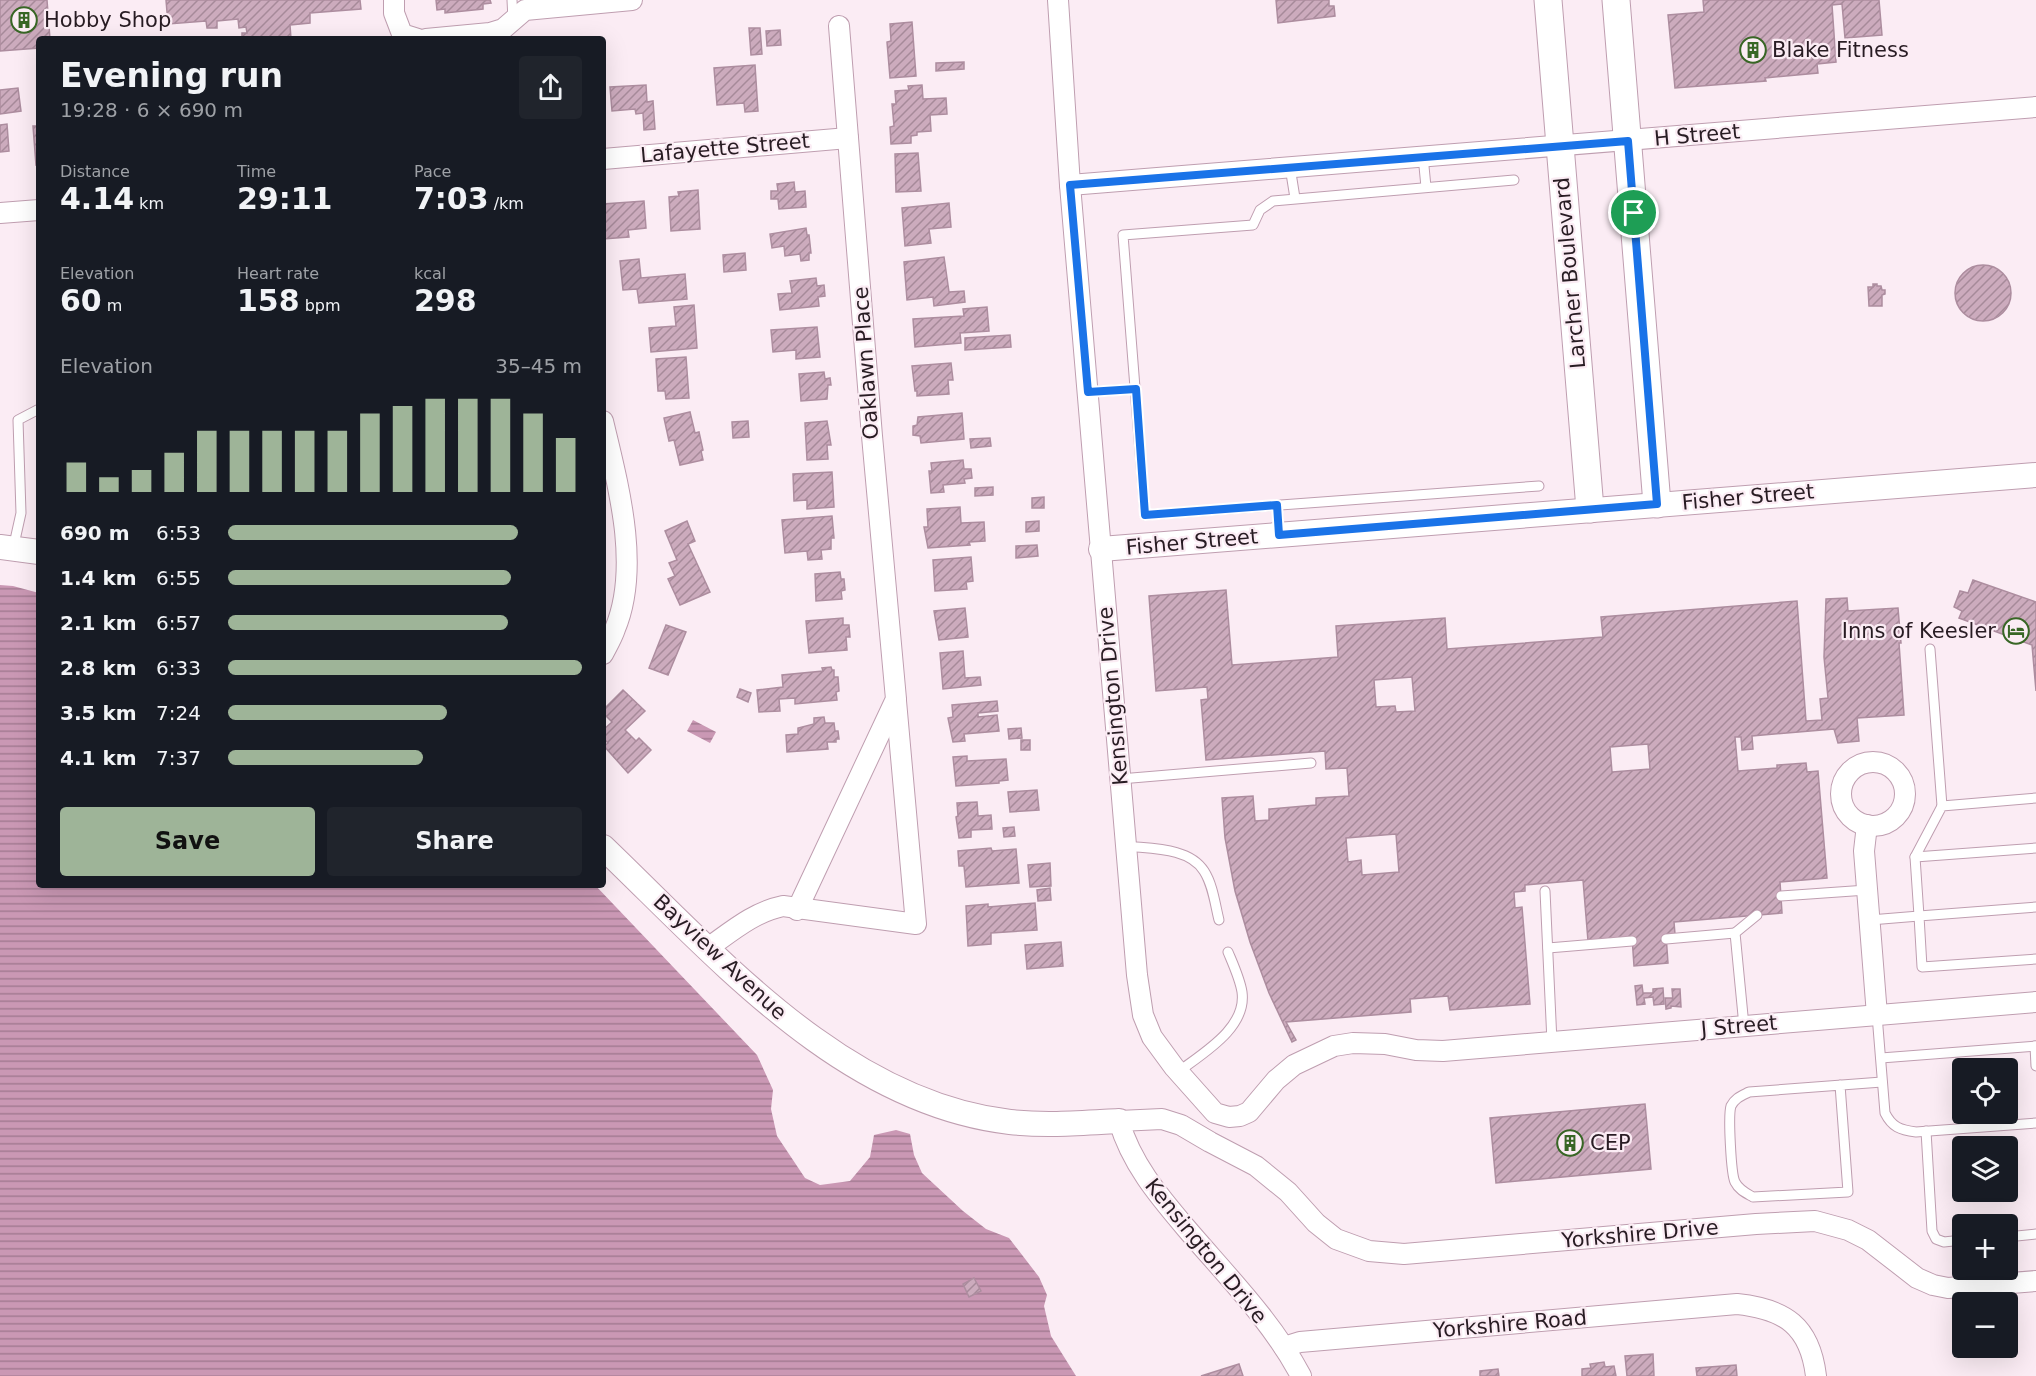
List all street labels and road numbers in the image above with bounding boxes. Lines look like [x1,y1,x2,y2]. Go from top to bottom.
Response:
street label: H Street [1653,119,1741,151]
street label: Lafayette Street [639,129,811,167]
street label: Larcher Boulevard [1550,176,1590,370]
street label: Oaklawn Place [849,286,883,440]
street label: Fisher Street [1681,479,1815,515]
street label: Fisher Street [1125,524,1259,560]
street label: Kensington Drive [1093,606,1133,786]
street label: Bayview Avenue [649,889,791,1025]
street label: J Street [1698,1011,1778,1041]
street label: Kensington Drive [1140,1174,1272,1328]
street label: Yorkshire Drive [1559,1215,1720,1253]
street label: Yorkshire Road [1431,1305,1588,1343]

